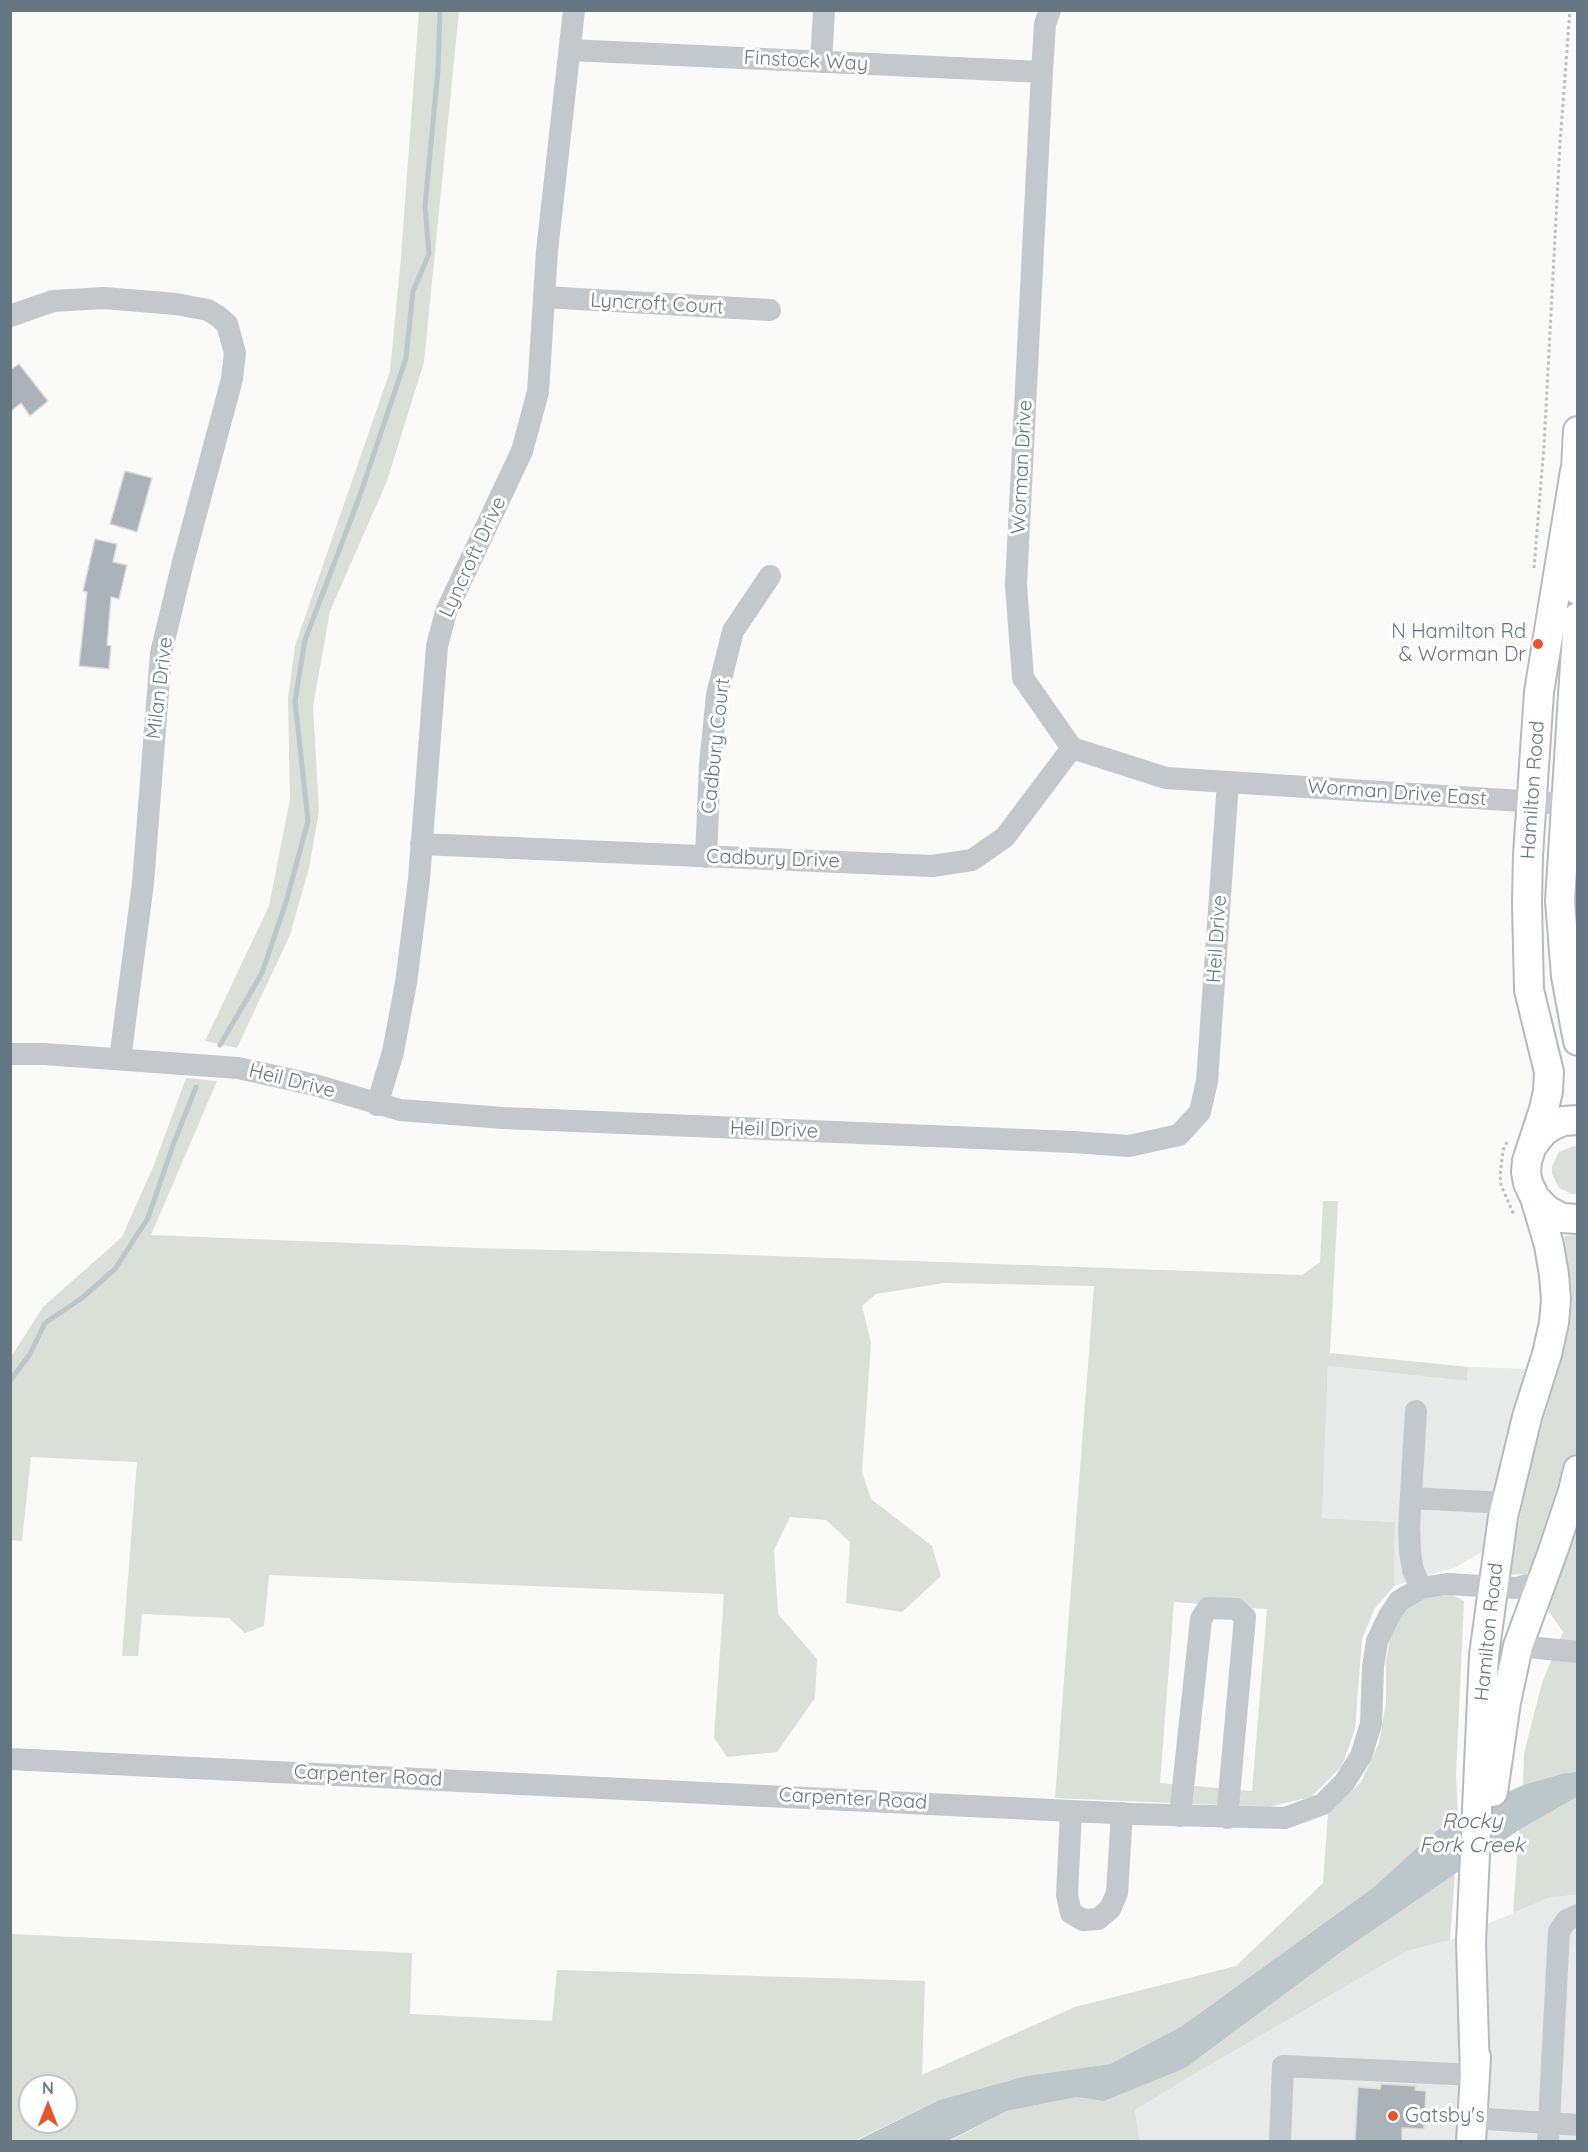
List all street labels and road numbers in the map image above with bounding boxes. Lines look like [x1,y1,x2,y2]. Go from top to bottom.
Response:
street label: Finstock Way [743,46,869,76]
street label: Lyncroft Court [590,289,724,319]
street label: Worman Drive [1007,399,1037,535]
street label: Lyncroft Drive [435,493,511,621]
street label: Milan Drive [142,636,178,740]
street label: Cadbury Court [697,677,735,815]
street label: Hamilton Road [1516,720,1550,860]
street label: Worman Drive East [1307,775,1487,811]
street label: Cadbury Drive [706,845,840,873]
street label: Heil Drive [1202,894,1232,984]
street label: Heil Drive [246,1059,338,1103]
street label: Heil Drive [730,1116,818,1144]
street label: Hamilton Road [1470,1562,1508,1702]
street label: Carpenter Road [293,1760,443,1792]
street label: Carpenter Road [778,1783,928,1815]

